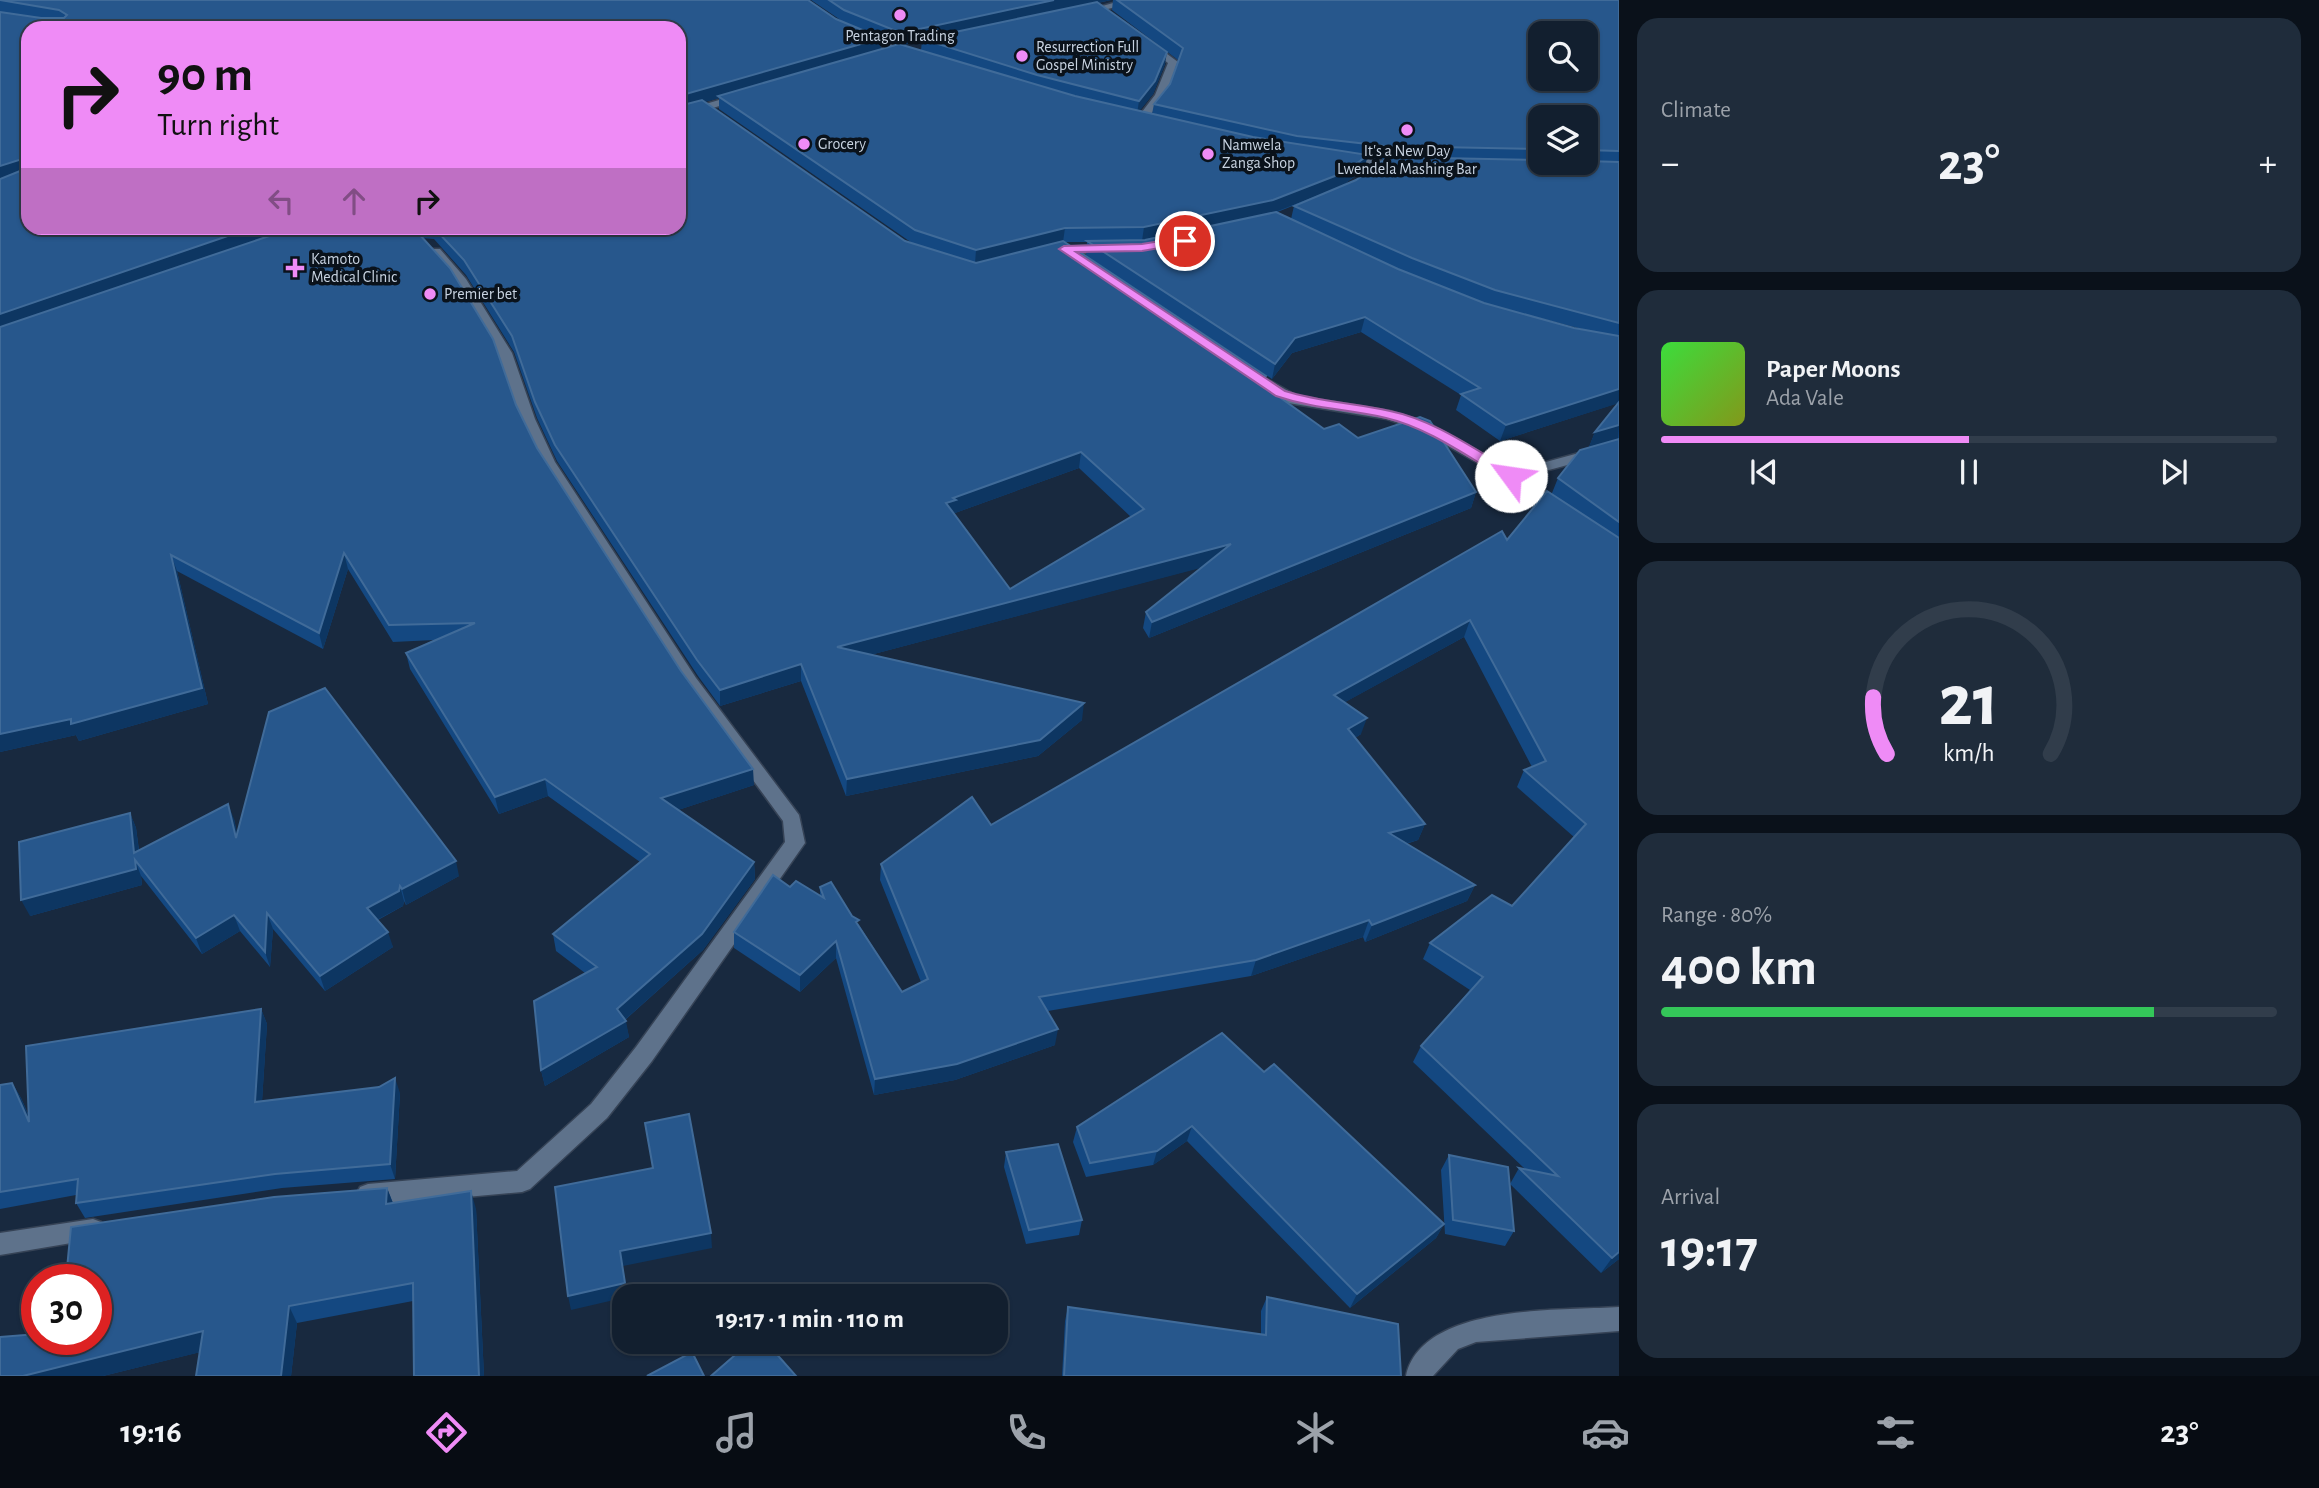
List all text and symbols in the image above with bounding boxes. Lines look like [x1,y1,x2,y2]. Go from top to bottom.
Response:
marker: Pentagon Trading [892,7,908,23]
map controls [1528,21,1598,175]
button: search [1528,21,1598,91]
place label: Pentagon Trading [845,28,955,44]
place label: Resurrection Full Gospel Ministry [1036,39,1139,74]
marker: Resurrection Full Gospel Ministry [1014,48,1030,64]
icon: right [42,49,133,140]
text: 90 m [157,51,253,100]
text: Climate [1661,99,1731,122]
button: layers [1528,105,1598,175]
text: Turn right [157,109,279,141]
marker: It's a New Day Lwendela Mashing Bar [1399,122,1415,138]
marker: Grocery [796,136,812,152]
place label: Grocery [818,136,866,153]
place label: Namwela Zanga Shop [1222,137,1295,171]
text: 23° [1938,137,2000,189]
place label: It's a New Day Lwendela Mashing Bar [1337,143,1478,177]
text: − [1661,145,1679,183]
text: + [2259,145,2277,183]
marker: Namwela Zanga Shop [1200,146,1216,162]
icon: left [262,182,300,220]
icon: ahead [335,182,373,220]
icon: right [408,182,446,220]
pin [1155,211,1215,271]
icon: arrive [1166,222,1204,260]
place label: Kamoto Medical Clinic [311,251,397,285]
marker: Kamoto Medical Clinic [285,258,305,278]
marker: Premier bet [422,286,438,302]
place label: Premier bet [444,286,517,302]
text: Paper Moons [1766,356,1901,382]
text: Ada Vale [1766,387,1844,410]
position arrow [1474,439,1548,513]
icon: previous [1745,453,1783,491]
icon: pause [1950,453,1988,491]
icon: next [2155,453,2193,491]
text: 21 [1939,666,1999,739]
text: km/h [1943,741,1995,766]
text: Range · 80% [1661,904,1772,927]
text: 400 km [1661,942,1817,994]
text: Arrival [1661,1186,1720,1209]
text: 19:17 [1661,1224,1758,1276]
speed limit sign: 30 [21,1264,112,1355]
text: 19:17 · 1 min · 110 m [716,1306,904,1332]
icon: directions [422,1408,471,1457]
icon: music [712,1408,761,1457]
icon: phone [1002,1408,1051,1457]
icon: climate [1291,1408,1340,1457]
icon: car [1581,1408,1630,1457]
icon: filters [1871,1408,1920,1457]
text: 19:16 [120,1416,182,1448]
text: 23° [2160,1416,2199,1448]

